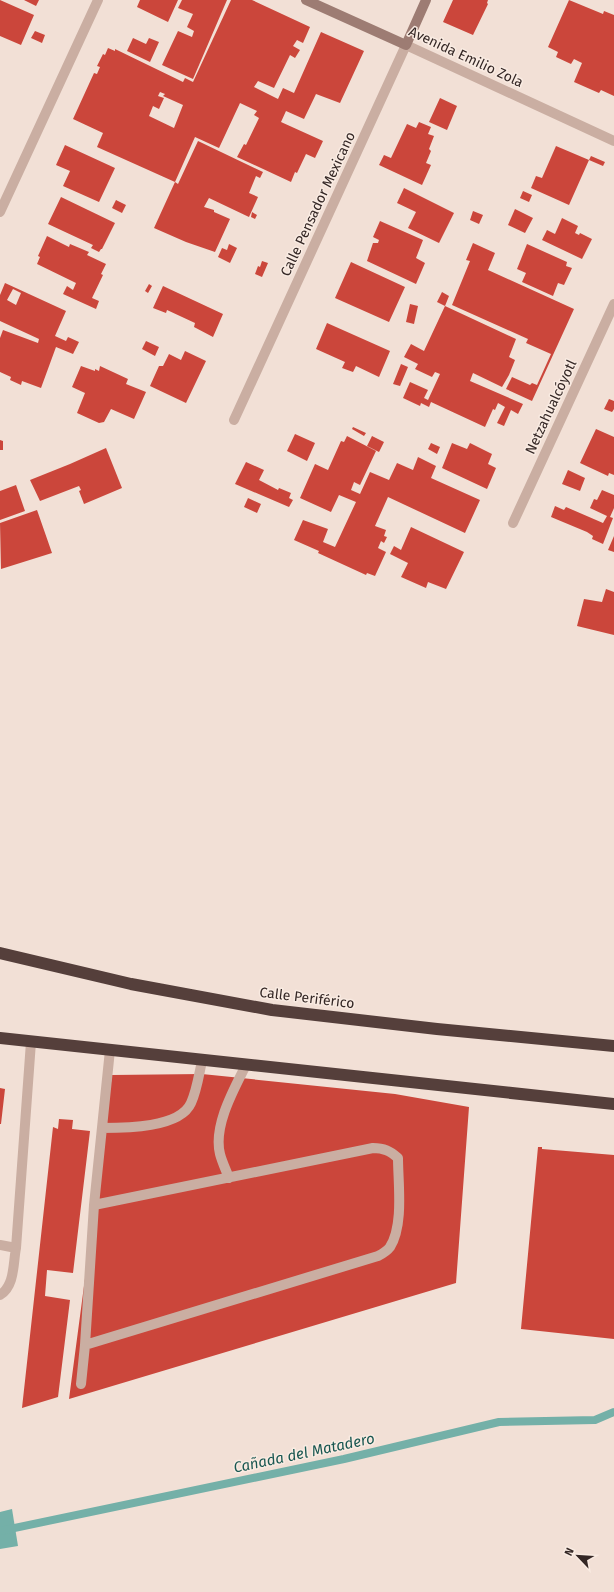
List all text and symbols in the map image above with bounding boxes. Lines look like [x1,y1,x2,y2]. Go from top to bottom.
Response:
street label: Avenida Emilio Zola [406,23,526,91]
street label: Calle Pensador Mexicano [277,129,359,279]
street label: Netzahualcóyotl [522,357,580,457]
street label: Calle Periférico [259,984,355,1012]
water label: Cañada del Matadero [232,1429,376,1477]
north arrow [558,1536,598,1576]
text: N [562,1546,577,1558]

